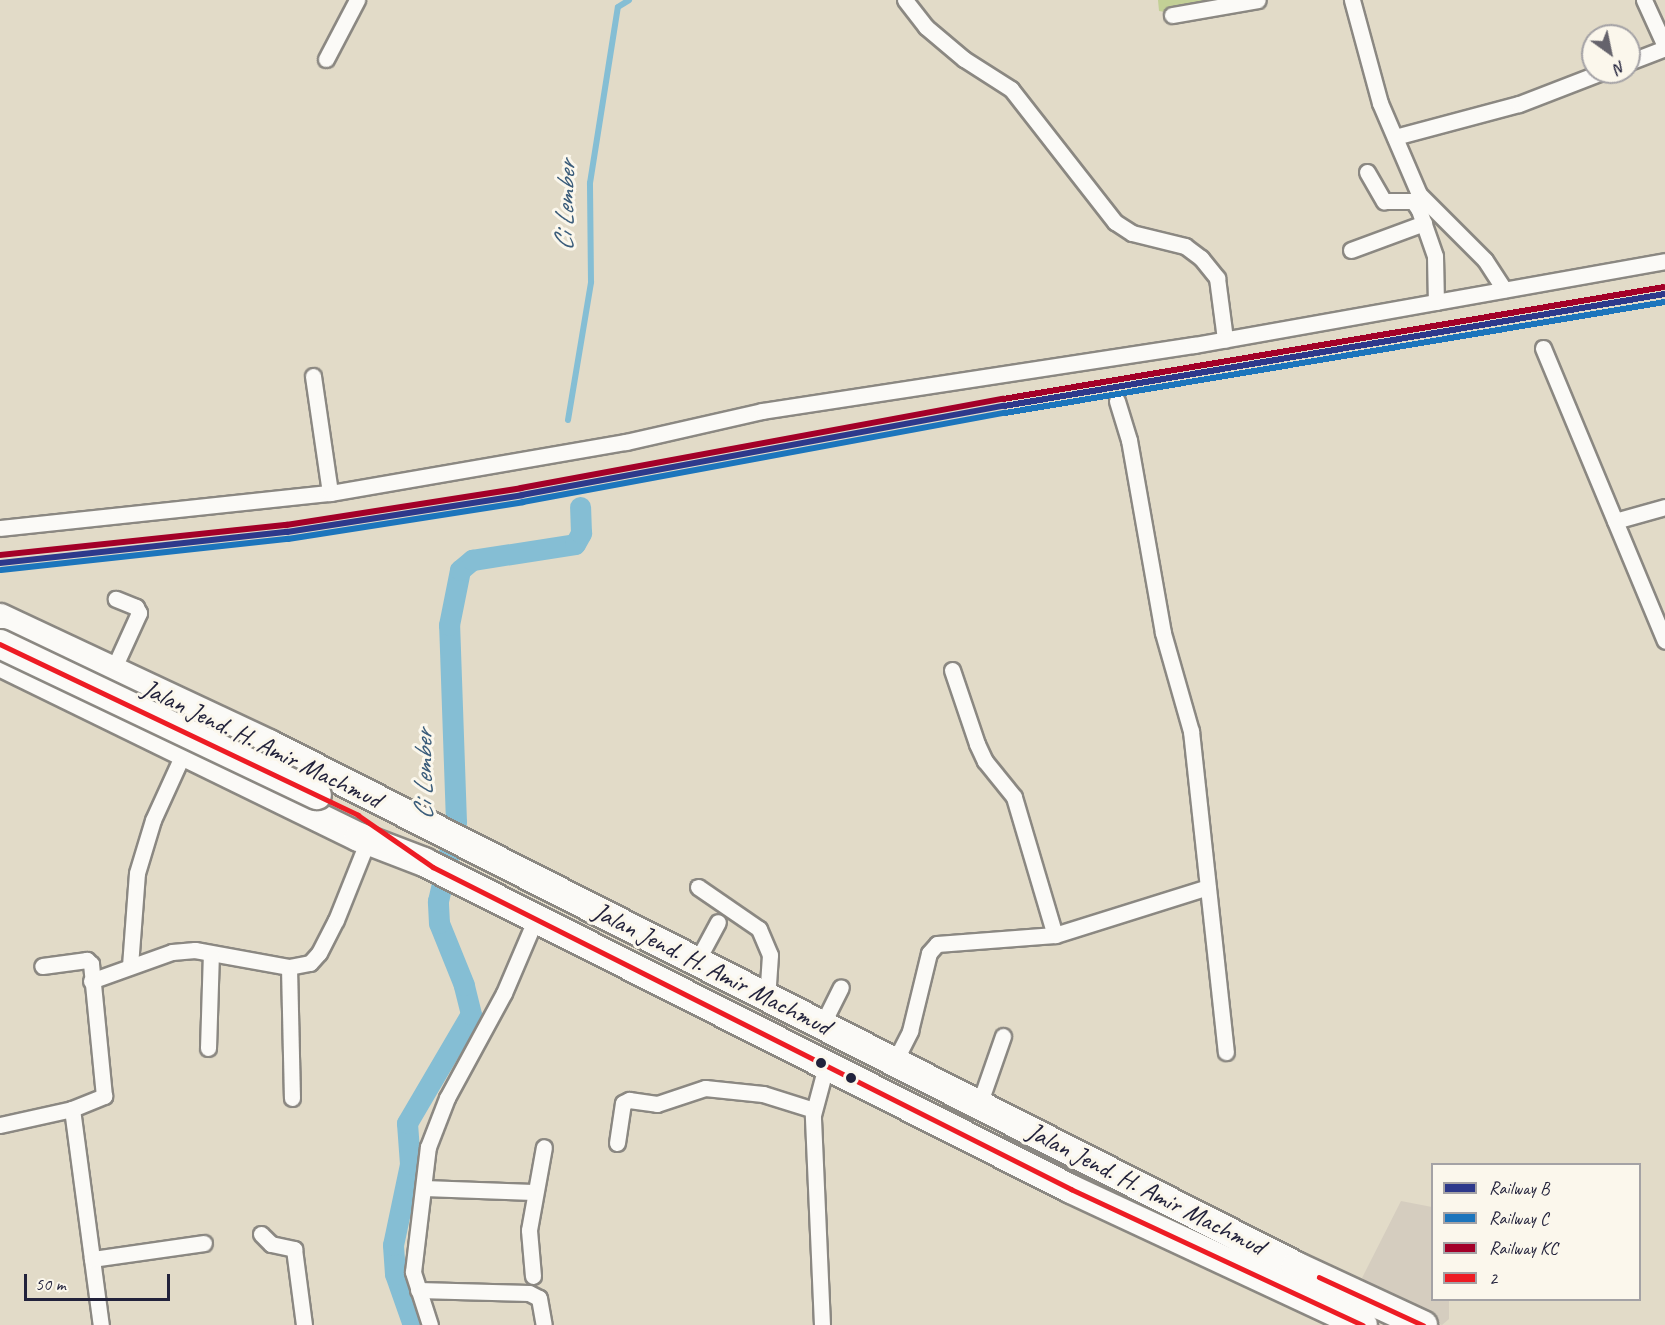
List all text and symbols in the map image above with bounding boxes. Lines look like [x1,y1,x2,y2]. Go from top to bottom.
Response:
north arrow [1581,24,1641,84]
text: N [1610,56,1629,79]
water label: Ci Lember [547,160,583,252]
street label: Jalan Jend. H. Amir Machmud [138,673,386,815]
water label: Ci Lember [408,730,440,820]
street label: Jalan Jend. H. Amir Machmud [589,896,835,1042]
unlabelled marker [815,1057,827,1069]
unlabelled marker [845,1072,857,1084]
street label: Jalan Jend. H. Amir Machmud [1023,1116,1269,1262]
legend [1431,1163,1641,1301]
text: Railway B [1489,1177,1549,1199]
text: Railway C [1489,1207,1548,1229]
text: Railway KC [1489,1237,1558,1259]
scale bar [27,1262,172,1300]
text: 2 [1489,1267,1497,1289]
text: 50 m [35,1273,66,1295]

